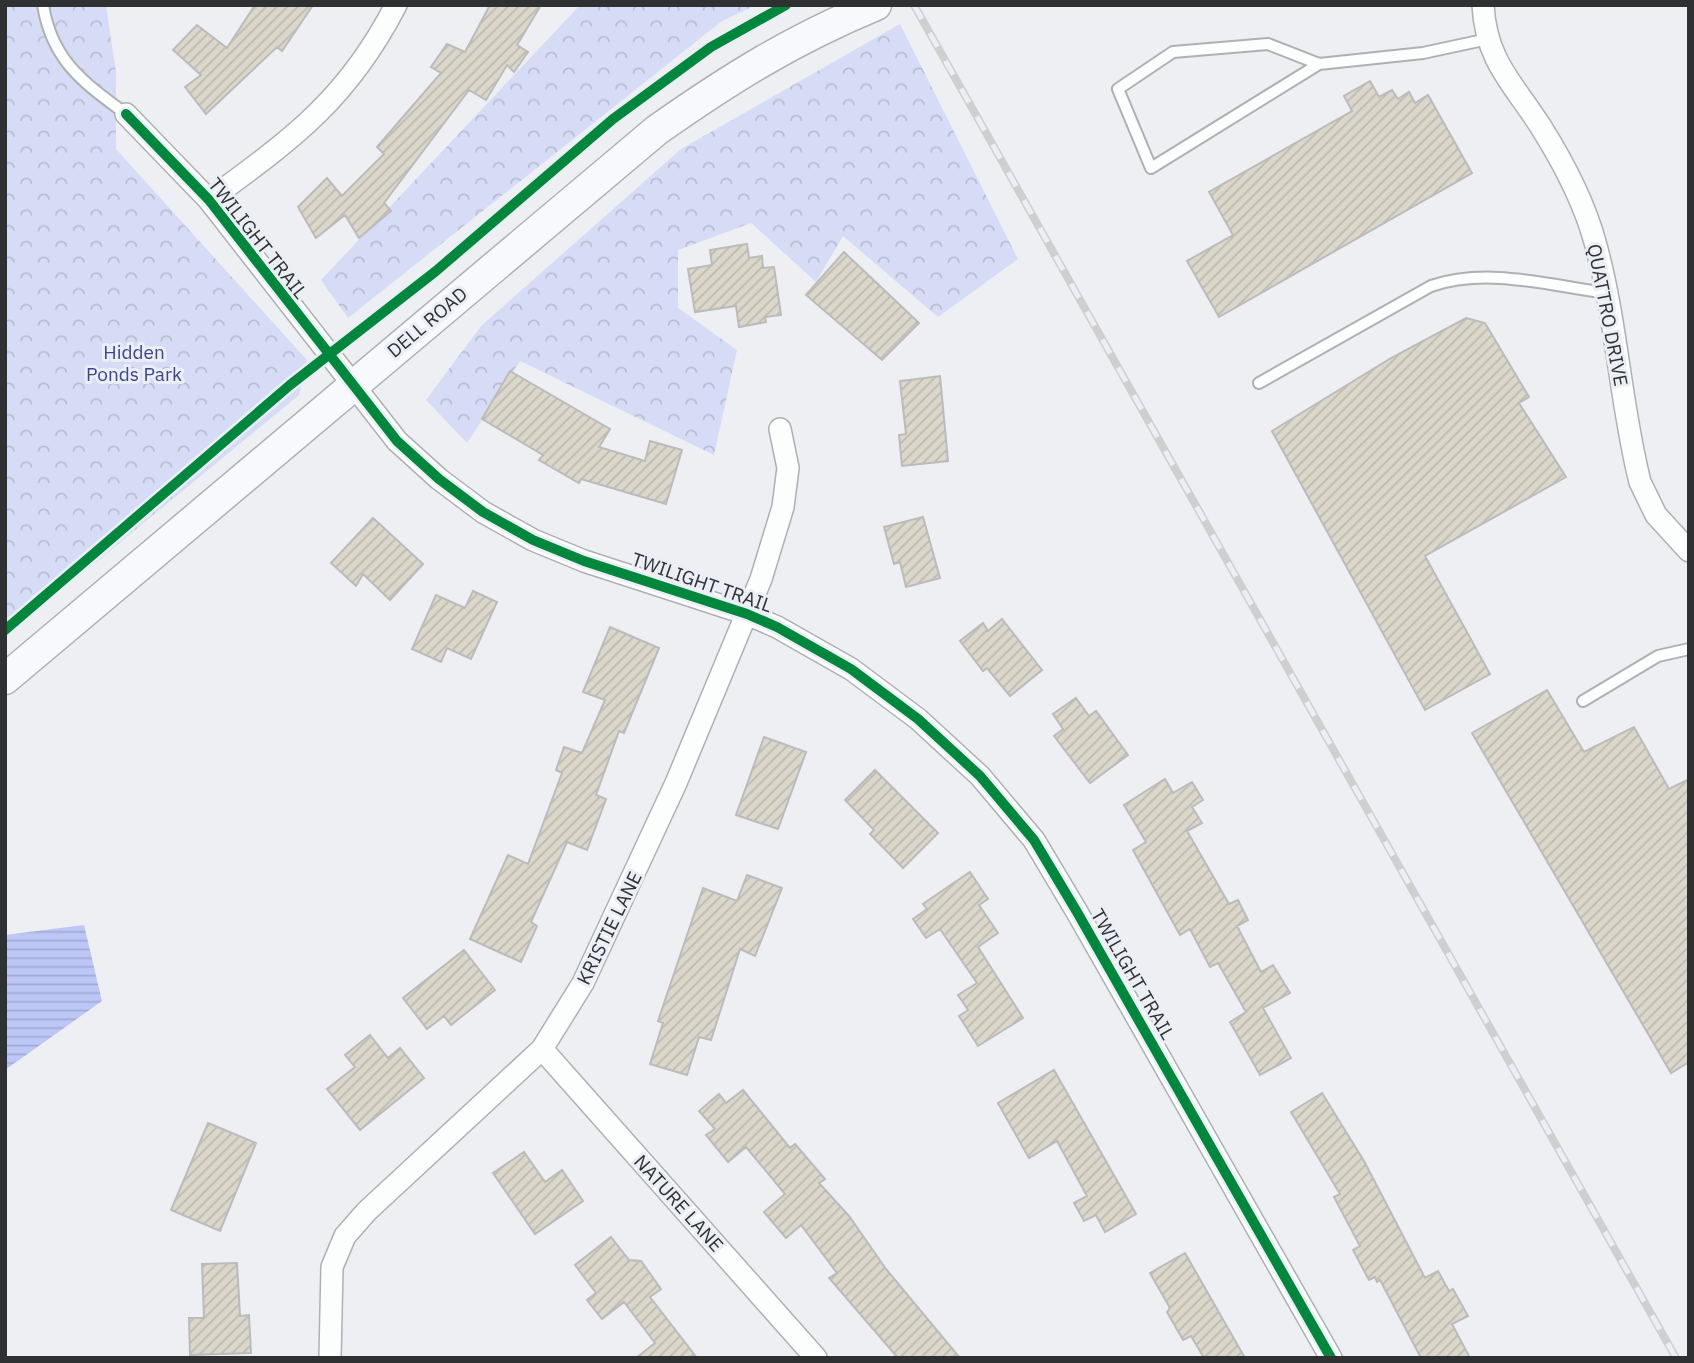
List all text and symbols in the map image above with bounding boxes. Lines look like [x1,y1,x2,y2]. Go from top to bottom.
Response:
street label: TWILIGHT TRAIL [203,173,313,303]
street label: QUATTRO DRIVE [1582,242,1634,388]
street label: DELL ROAD [382,281,472,363]
park label: Hidden Ponds Park [86,340,182,386]
street label: TWILIGHT TRAIL [629,547,775,617]
street label: KRISTIE LANE [571,867,647,989]
street label: TWILIGHT TRAIL [1086,904,1180,1044]
street label: NATURE LANE [629,1149,729,1257]

